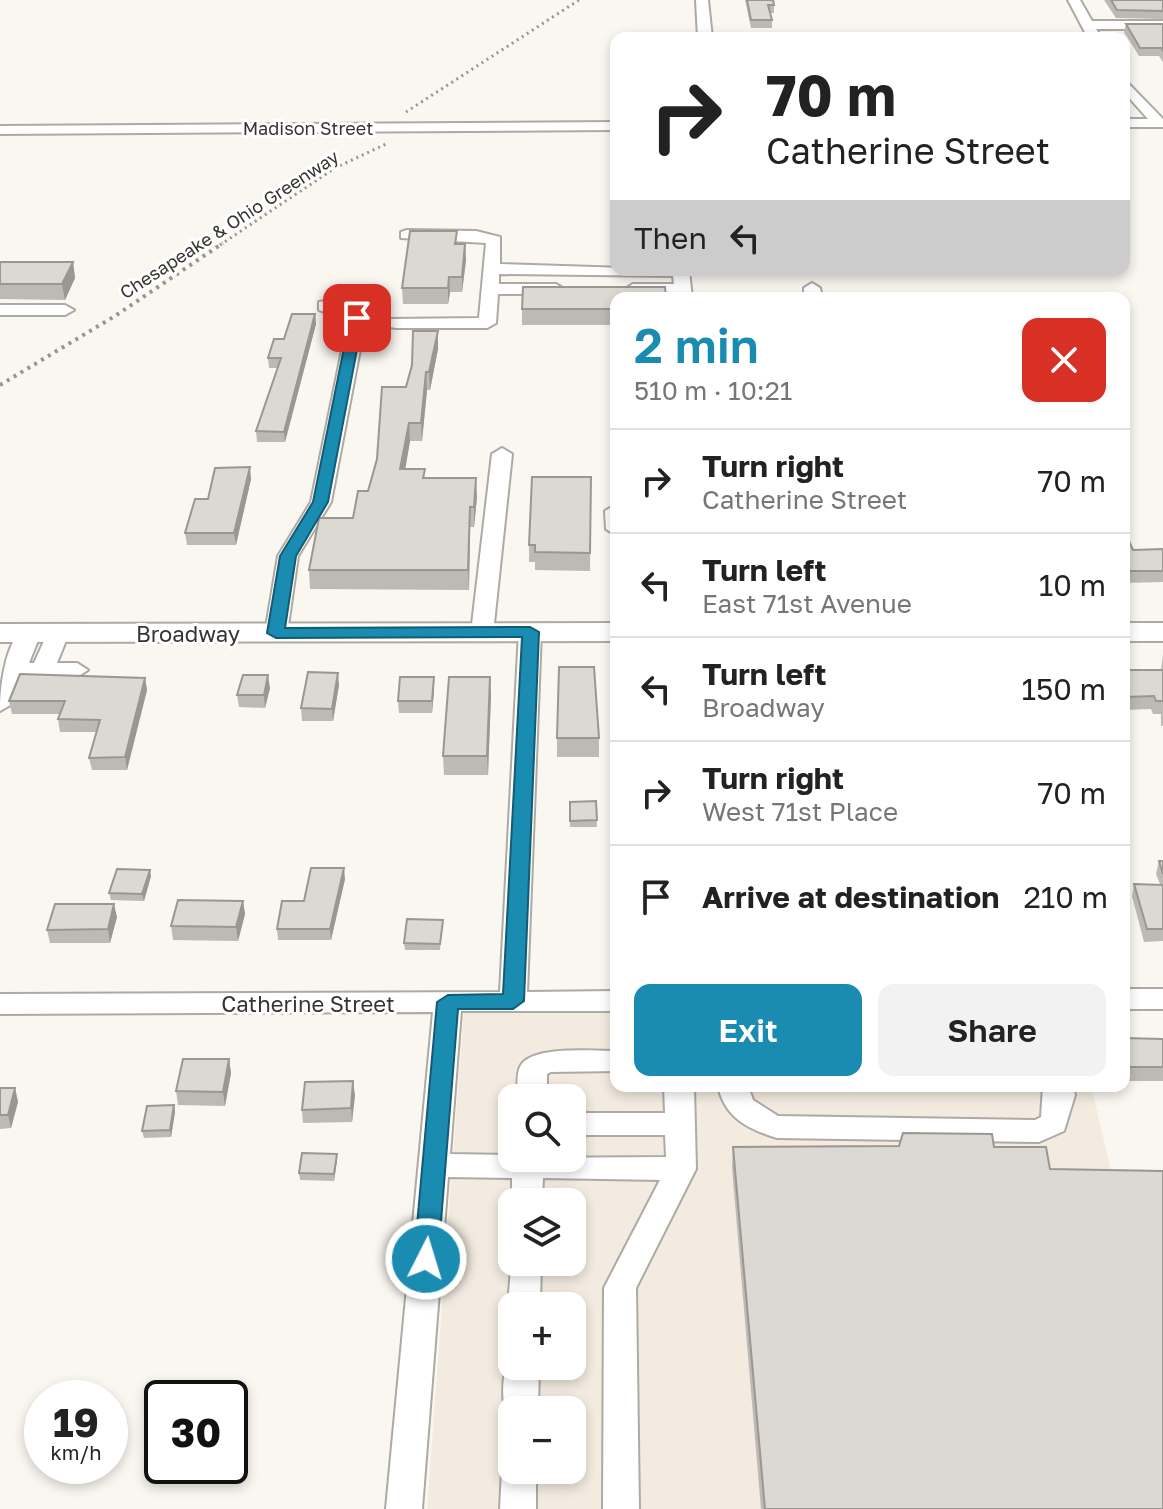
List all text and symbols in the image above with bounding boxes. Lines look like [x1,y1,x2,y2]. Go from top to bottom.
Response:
text: 70 m [766,61,896,128]
icon: right [634,64,738,168]
street label: Madison Street [243,117,373,139]
text: Catherine Street [766,129,1050,172]
street label: Chesapeake & Ohio Greenway [116,145,342,303]
icon: left [723,216,767,260]
text: Then [634,220,707,256]
pin [323,284,391,352]
icon: arrive [335,296,379,340]
text: 2 min [634,316,759,374]
button: close [1022,318,1106,402]
text: 510 m · 10:21 [634,375,792,406]
text: Turn right [702,448,844,484]
icon: right [634,459,678,503]
text: 70 m [1037,463,1106,499]
text: Catherine Street [702,484,907,515]
text: Turn left [702,552,827,588]
icon: left [634,563,678,607]
text: 10 m [1039,567,1106,603]
text: East 71st Avenue [702,588,912,619]
street label: Broadway [136,620,240,647]
text: Turn left [702,656,827,692]
icon: left [634,667,678,711]
text: 150 m [1021,671,1106,707]
text: Broadway [702,692,825,723]
text: Turn right [702,760,844,796]
icon: right [634,771,678,815]
text: 70 m [1037,775,1106,811]
text: West 71st Place [702,796,898,827]
icon: arrive [634,875,678,919]
text: Arrive at destination [702,879,999,915]
text: 210 m [1023,879,1108,915]
button: Exit [634,984,862,1076]
button: Share [878,984,1106,1076]
street label: Catherine Street [221,990,395,1017]
map controls [498,1084,586,1484]
button: search [498,1084,586,1172]
button: layers [498,1188,586,1276]
position arrow [384,1217,468,1301]
button: + [498,1292,586,1380]
speed limit sign: 30 [144,1380,248,1484]
button: − [498,1396,586,1484]
text: 19 [53,1398,99,1446]
text: km/h [51,1440,101,1464]

